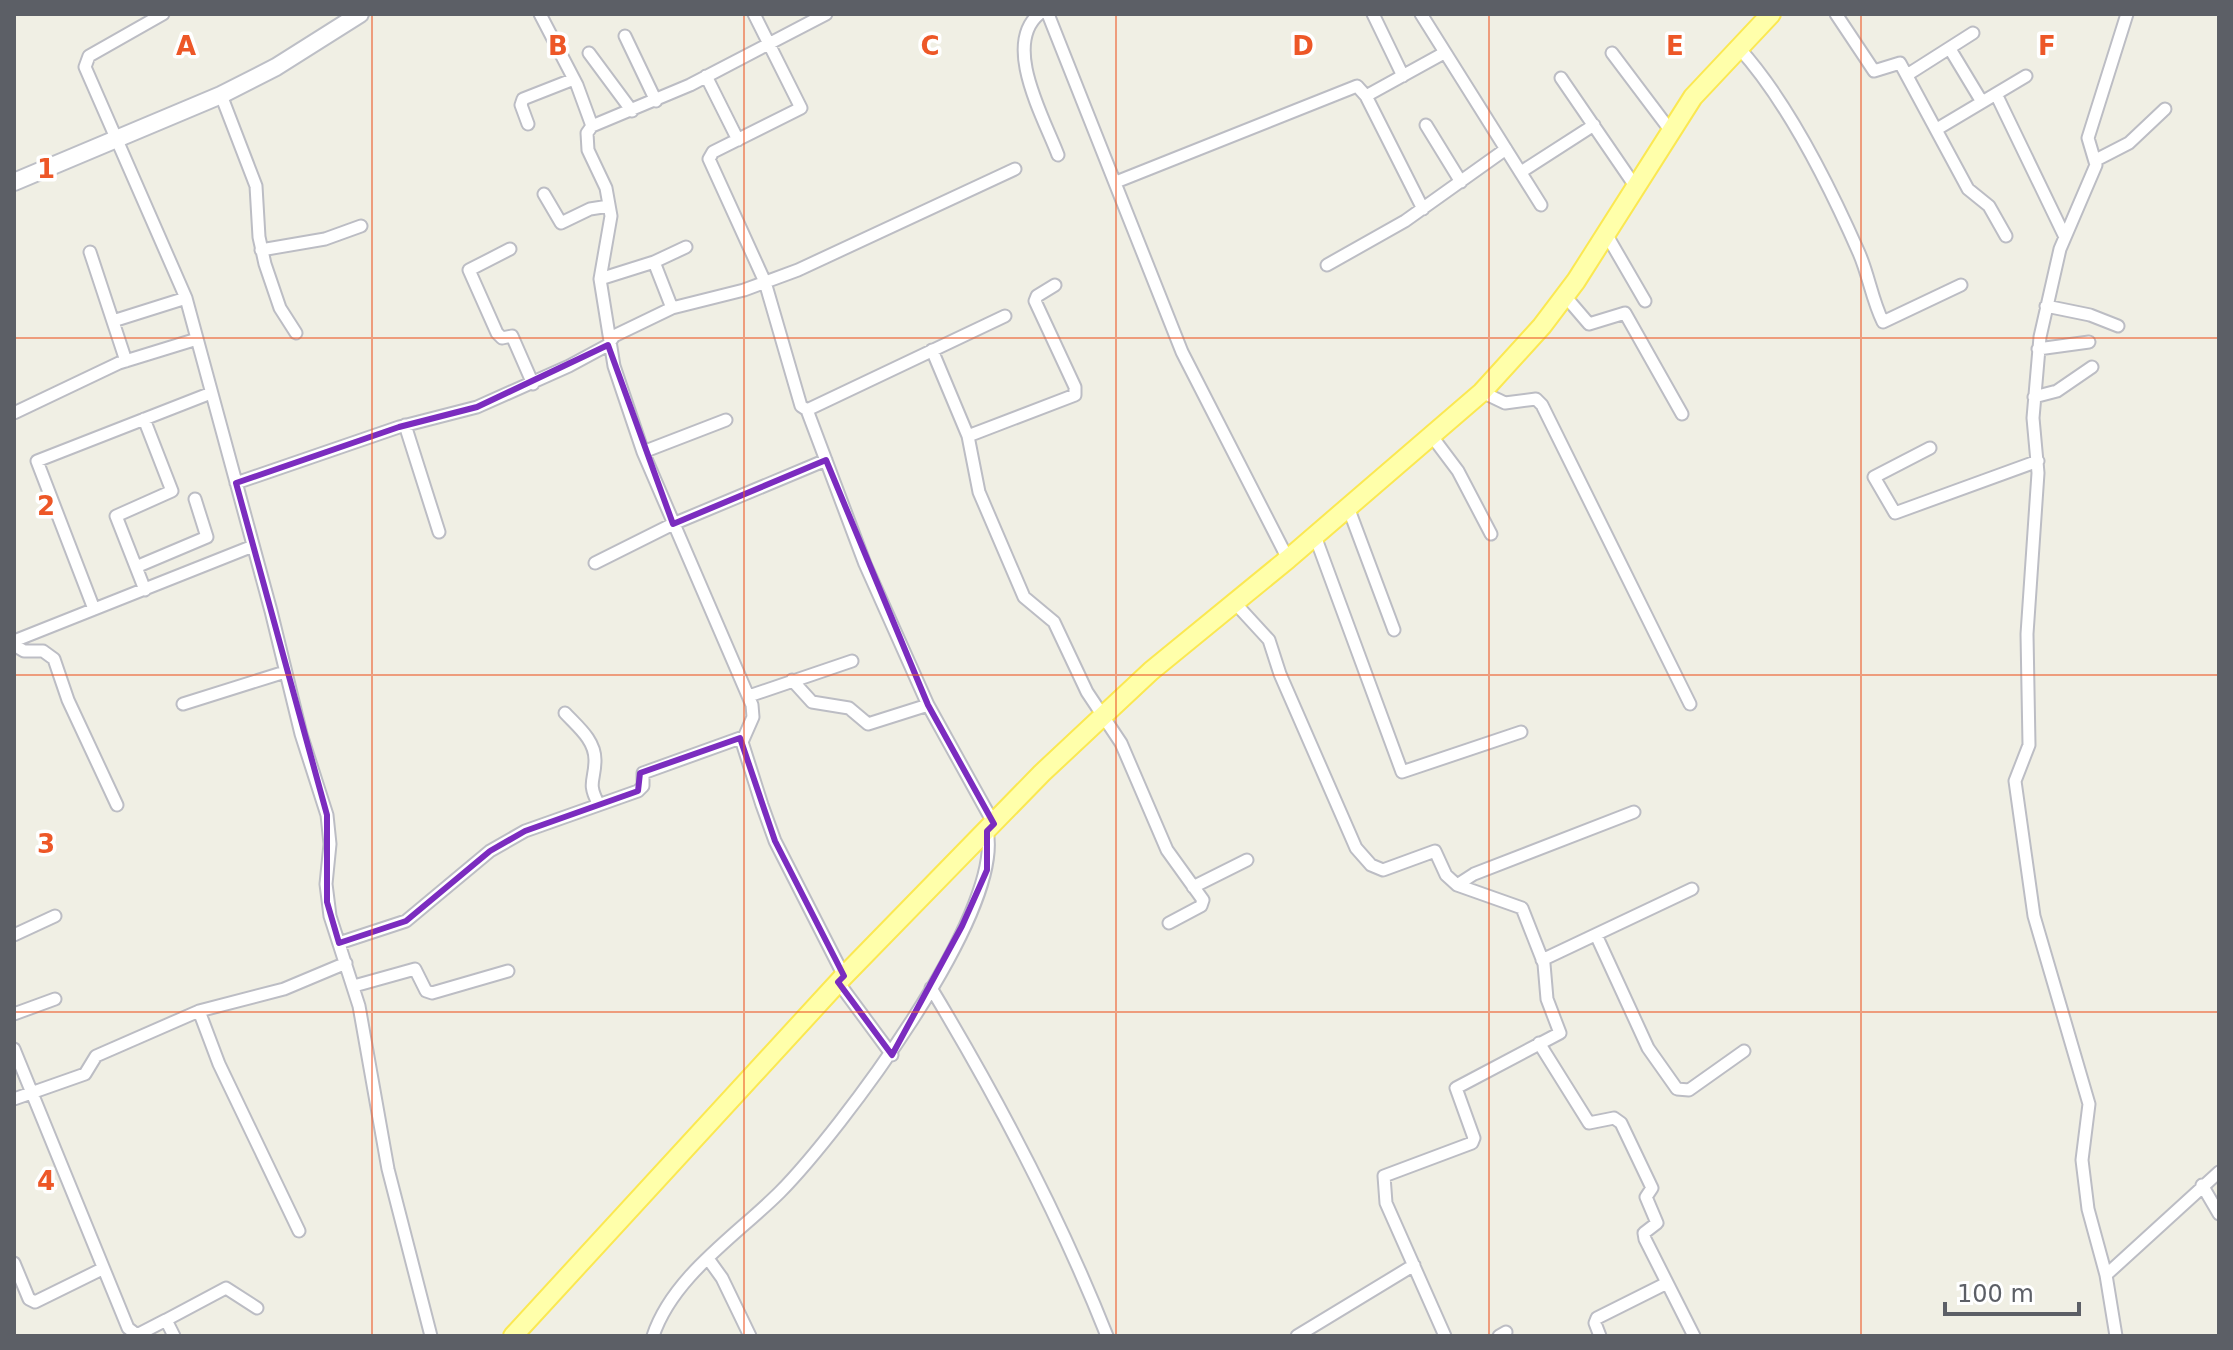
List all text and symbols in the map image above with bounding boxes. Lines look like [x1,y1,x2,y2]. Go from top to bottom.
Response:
text: A [176,31,196,61]
text: B [548,31,568,61]
text: C [920,31,940,61]
text: D [1292,31,1314,61]
text: E [1666,31,1684,61]
text: F [2038,31,2056,61]
text: 1 [37,154,55,184]
text: 2 [37,491,55,521]
text: 3 [37,829,55,859]
text: 4 [37,1166,55,1196]
scale bar [1945,1266,2079,1316]
text: 100 m [1957,1280,2034,1308]

